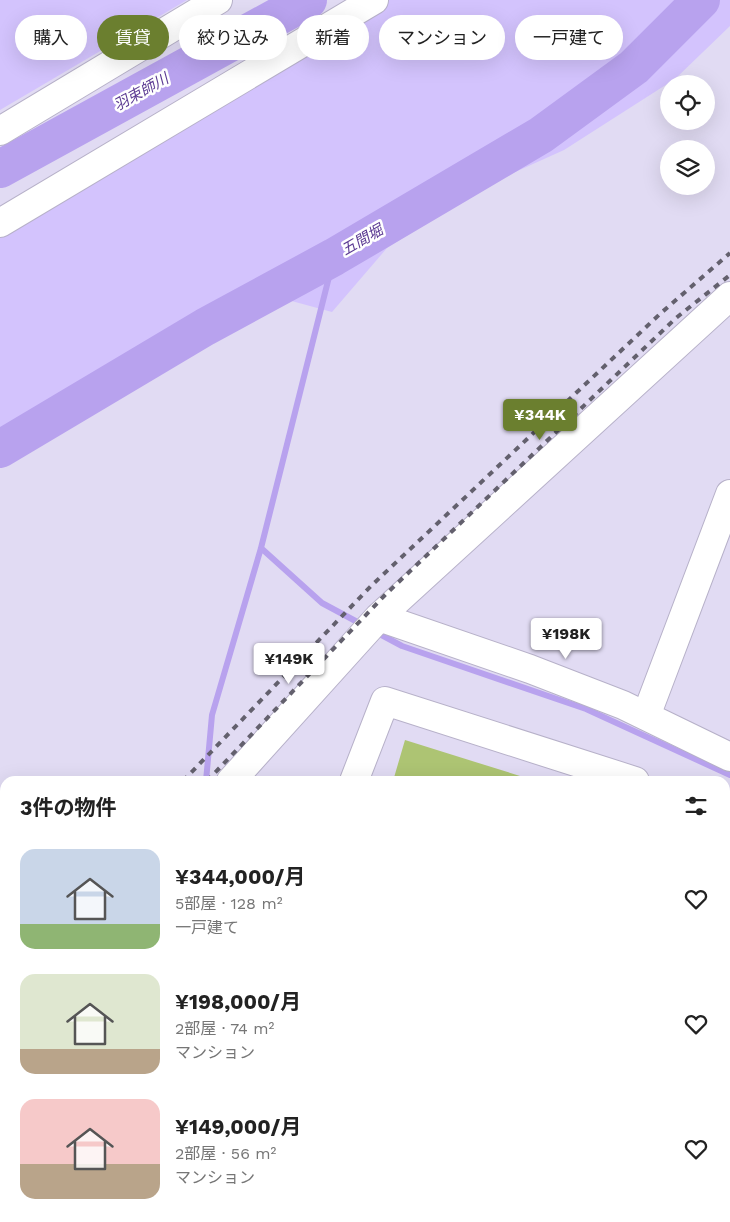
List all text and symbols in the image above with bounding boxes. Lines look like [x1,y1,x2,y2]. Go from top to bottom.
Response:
chip: 購入 [15,15,87,60]
chip: 賃貸 [97,15,169,60]
chip: 絞り込み [179,15,287,60]
chip: 新着 [297,15,369,60]
chip: マンション [379,15,505,60]
chip: 一戸建て [515,15,623,60]
water label: 羽束師川 [110,69,173,114]
map controls [660,75,715,195]
button: locate [660,75,715,130]
button: layers [660,140,715,195]
water label: 五間堀 [338,220,388,259]
pin: ¥344K [505,398,575,441]
text: ¥344K [514,405,566,424]
pin: ¥198K [531,618,601,660]
text: ¥198K [542,624,590,643]
pin: ¥149K [254,642,324,685]
text: ¥149K [265,649,313,668]
icon: filters [682,792,710,820]
text: 3件の物件 [20,795,116,820]
text: ¥344,000/月 [175,864,305,889]
icon: home [60,869,120,929]
icon: heart [682,885,710,913]
text: 5部屋 · 128 m² [175,894,283,913]
text: 一戸建て [175,918,239,937]
text: ¥198,000/月 [175,989,301,1014]
icon: home [60,994,120,1054]
icon: heart [682,1010,710,1038]
text: 2部屋 · 74 m² [175,1019,274,1038]
text: マンション [175,1043,255,1062]
text: ¥149,000/月 [175,1114,301,1139]
icon: home [60,1119,120,1179]
icon: heart [682,1135,710,1163]
text: 2部屋 · 56 m² [175,1144,276,1163]
text: マンション [175,1168,255,1187]

